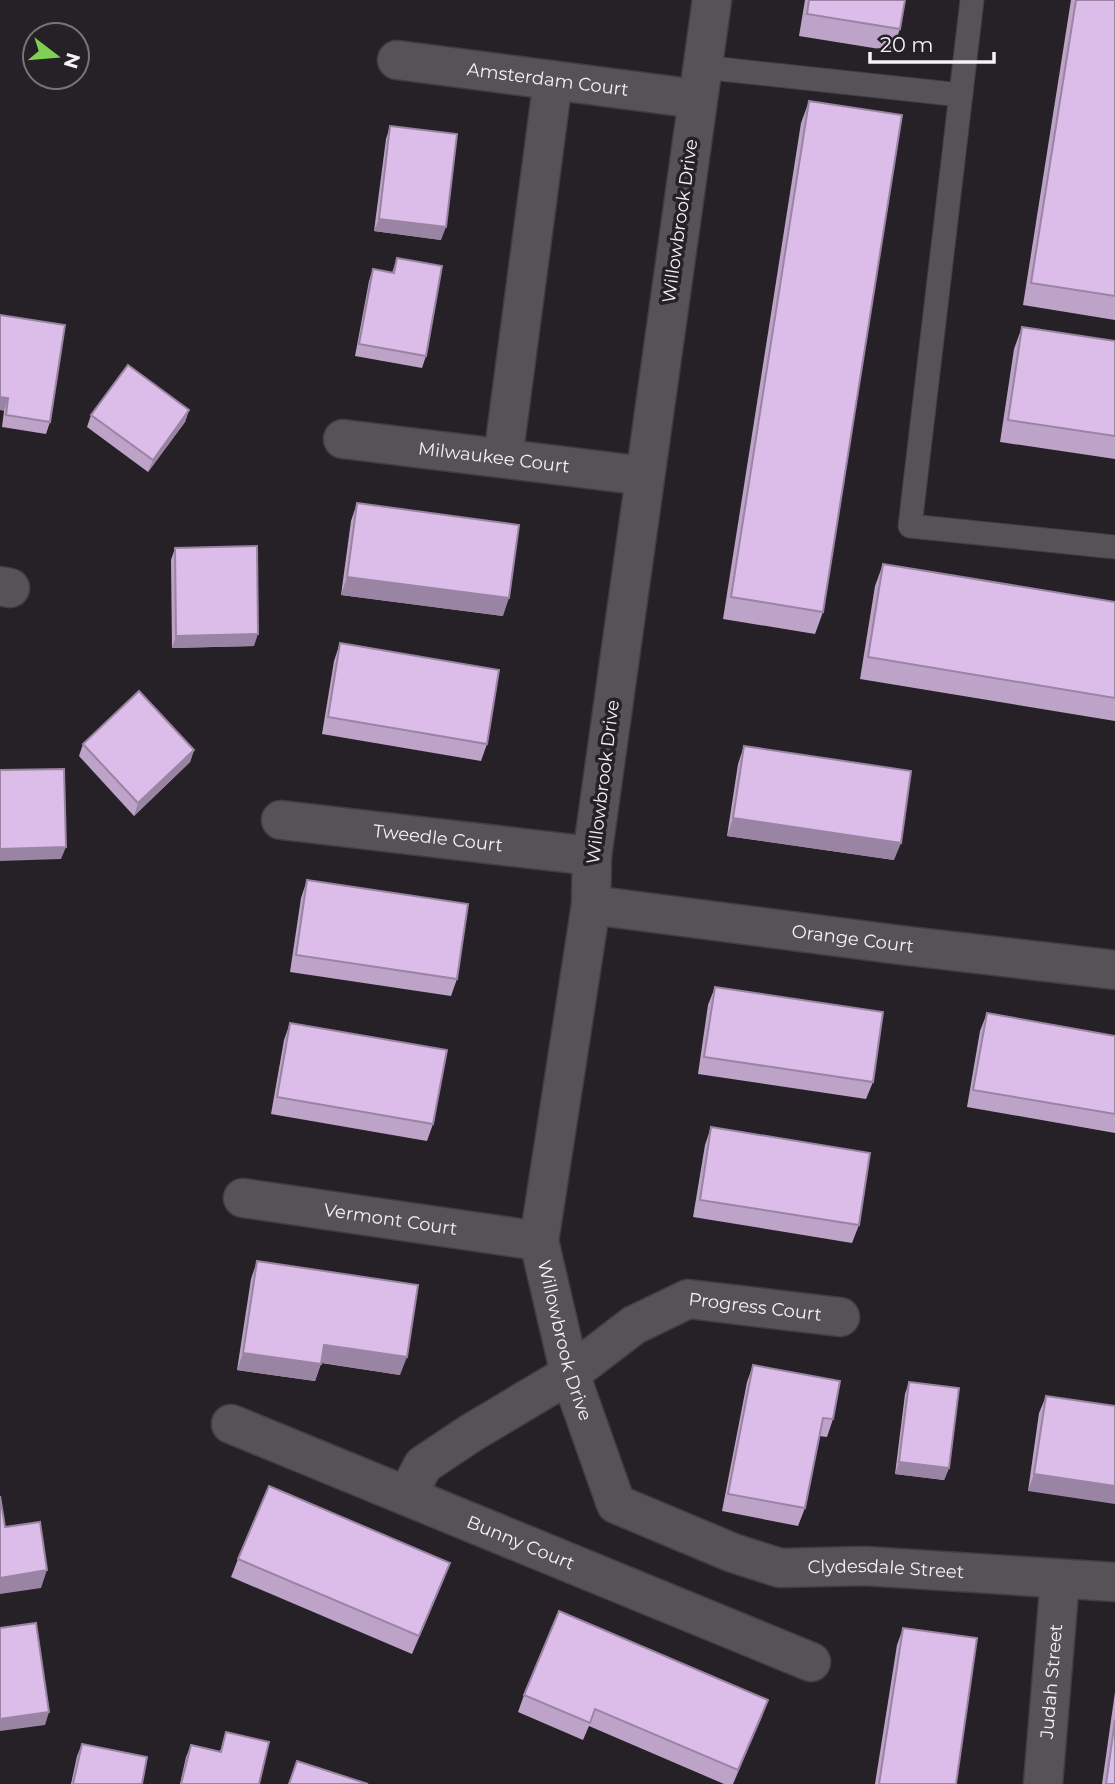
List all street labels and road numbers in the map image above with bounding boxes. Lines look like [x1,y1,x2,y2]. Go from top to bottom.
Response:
street label: Amsterdam Court [466,58,630,101]
street label: Willowbrook Drive [658,137,702,304]
street label: Milwaukee Court [417,437,571,478]
street label: Willowbrook Drive [582,698,624,865]
street label: Tweedle Court [372,820,504,857]
street label: Orange Court [790,920,915,958]
street label: Vermont Court [322,1199,459,1240]
street label: Willowbrook Drive [533,1258,597,1424]
street label: Progress Court [687,1288,823,1326]
street label: Bunny Court [463,1511,578,1575]
street label: Clydesdale Street [807,1555,965,1583]
street label: Judah Street [1036,1623,1067,1741]

